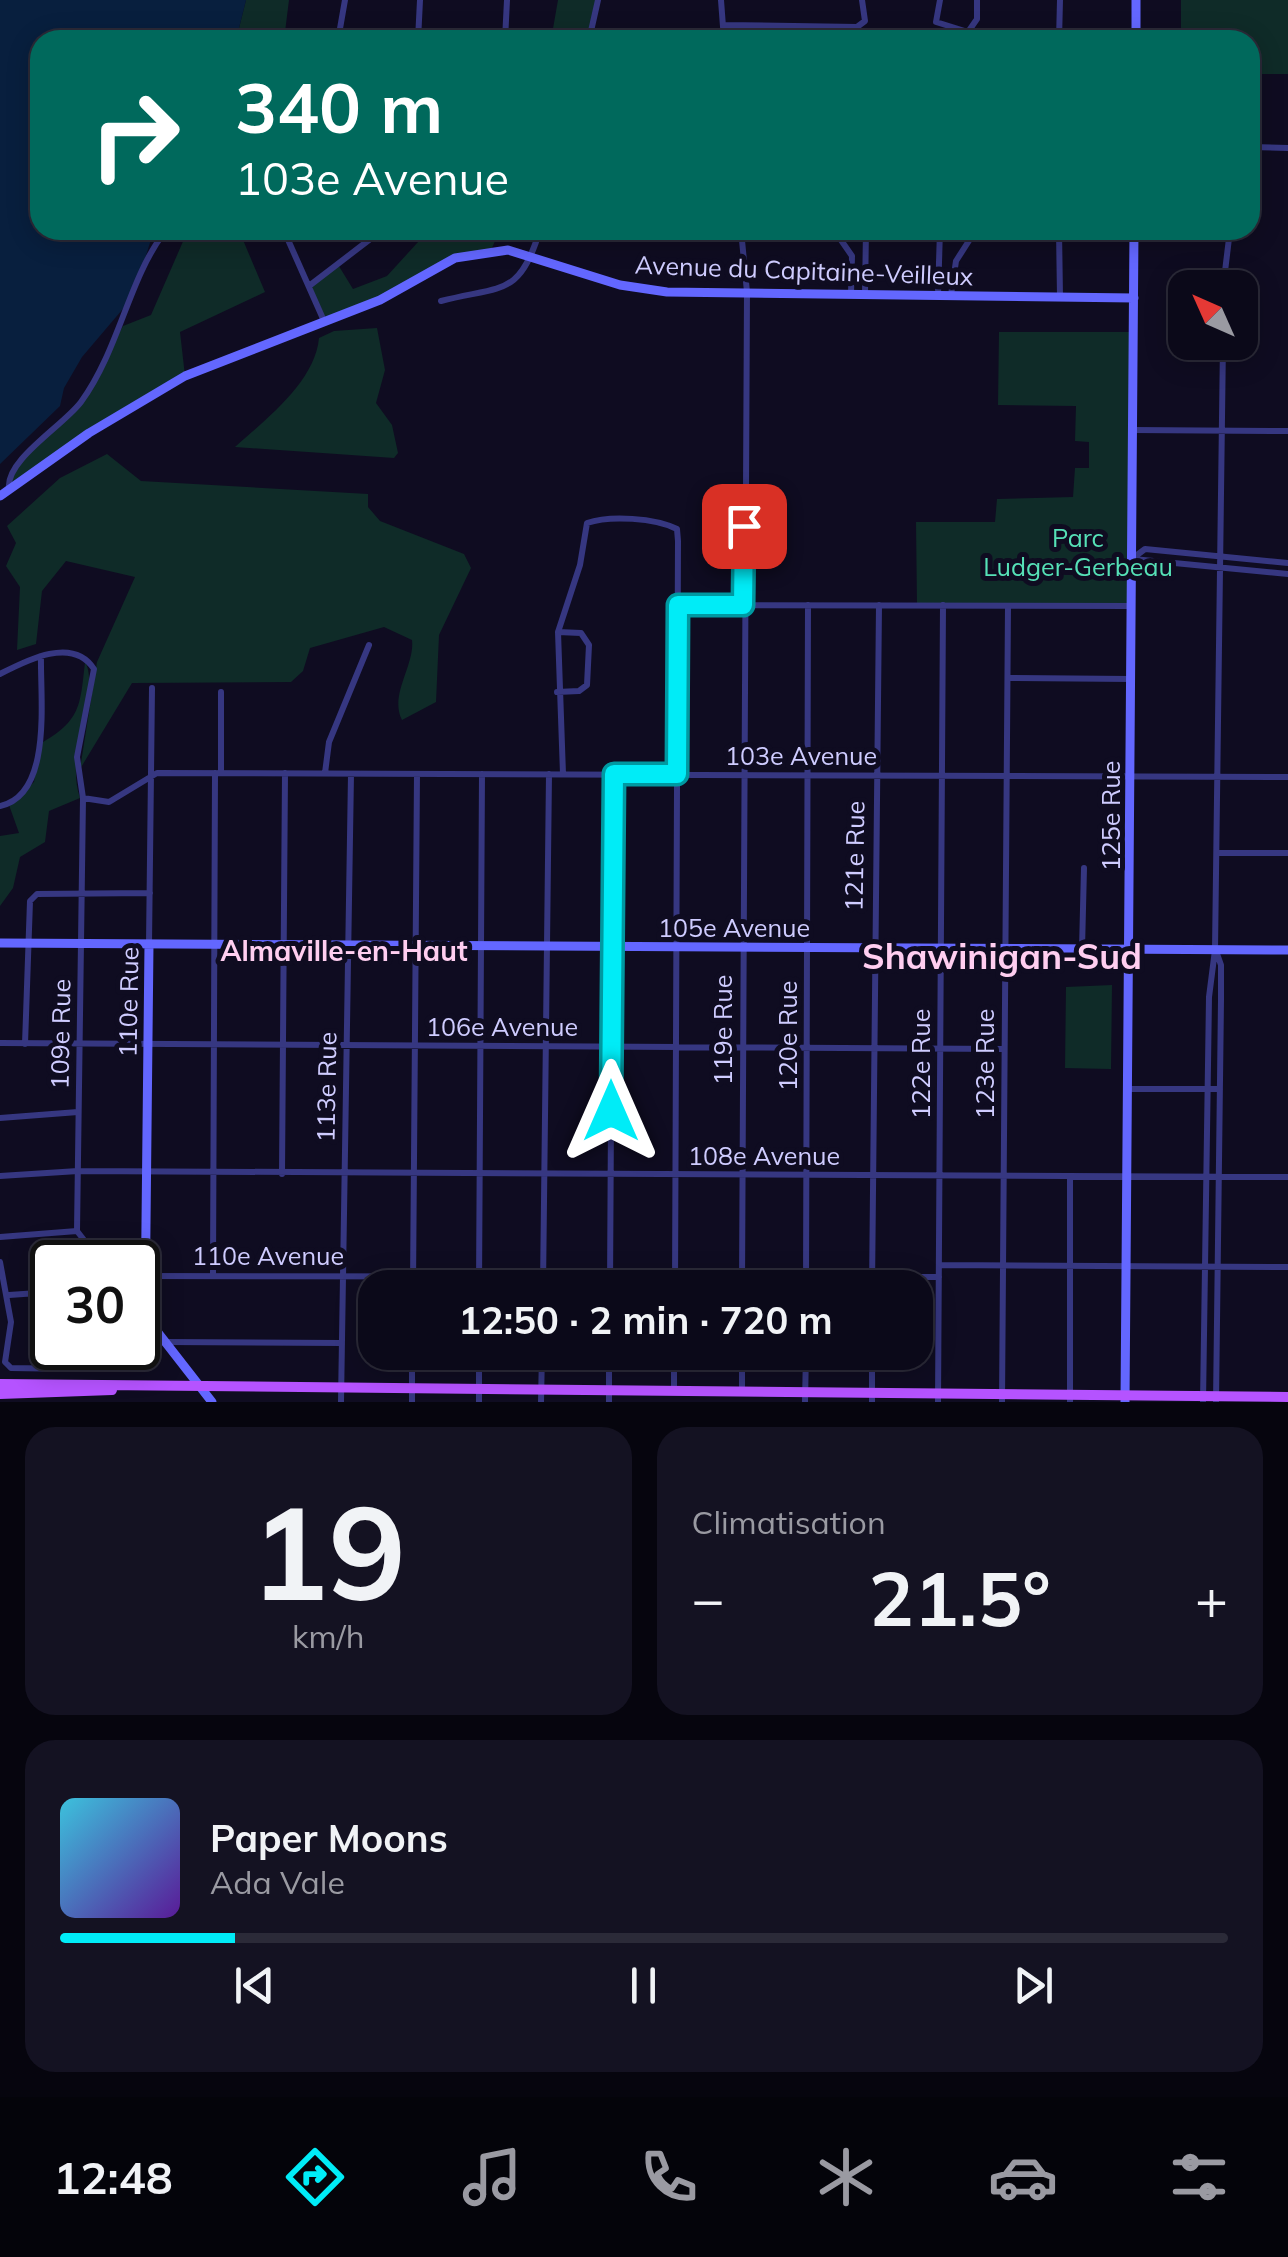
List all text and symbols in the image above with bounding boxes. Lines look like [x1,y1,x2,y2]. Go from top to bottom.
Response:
text: 340 m [235,63,443,151]
icon: right [70,70,200,200]
text: 103e Avenue [235,150,509,206]
street label: Avenue du Capitaine-Veilleux [634,249,974,291]
north arrow [1168,270,1258,360]
map controls [1168,270,1258,360]
pin [702,484,787,569]
icon: arrive [717,499,772,554]
park label: Parc Ludger-Gerbeau [983,522,1173,582]
street label: 103e Avenue [725,740,877,771]
street label: 125e Rue [1095,761,1126,871]
street label: 121e Rue [838,801,870,911]
street label: 105e Avenue [658,912,810,943]
district label: Almaville-en-Haut [220,933,468,968]
district label: Shawinigan-Sud [862,934,1142,978]
street label: 110e Rue [112,947,144,1057]
street label: 119e Rue [707,975,738,1085]
street label: 109e Rue [44,979,76,1089]
street label: 120e Rue [772,981,803,1091]
street label: 122e Rue [905,1009,936,1119]
street label: 123e Rue [969,1009,1000,1119]
street label: 106e Avenue [426,1011,578,1042]
street label: 113e Rue [310,1032,342,1142]
position arrow [559,1059,663,1163]
street label: 108e Avenue [688,1140,840,1171]
speed limit sign: 30 [30,1240,160,1370]
street label: 110e Avenue [192,1240,344,1271]
text: 12:50 · 2 min · 720 m [458,1296,833,1344]
text: 19 [250,1469,406,1633]
text: Climatisation [692,1502,886,1542]
text: 21.5° [869,1551,1051,1645]
text: − [692,1564,725,1633]
text: + [1195,1564,1228,1633]
text: km/h [292,1616,364,1656]
text: Paper Moons [210,1814,448,1862]
text: Ada Vale [210,1862,345,1902]
icon: previous [227,1958,282,2013]
icon: pause [616,1958,671,2013]
icon: next [1006,1958,1061,2013]
icon: directions [280,2142,350,2212]
icon: music [457,2142,527,2212]
icon: phone [634,2142,704,2212]
icon: climate [811,2142,881,2212]
icon: car [988,2142,1058,2212]
icon: filters [1164,2142,1234,2212]
text: 12:48 [53,2149,173,2205]

